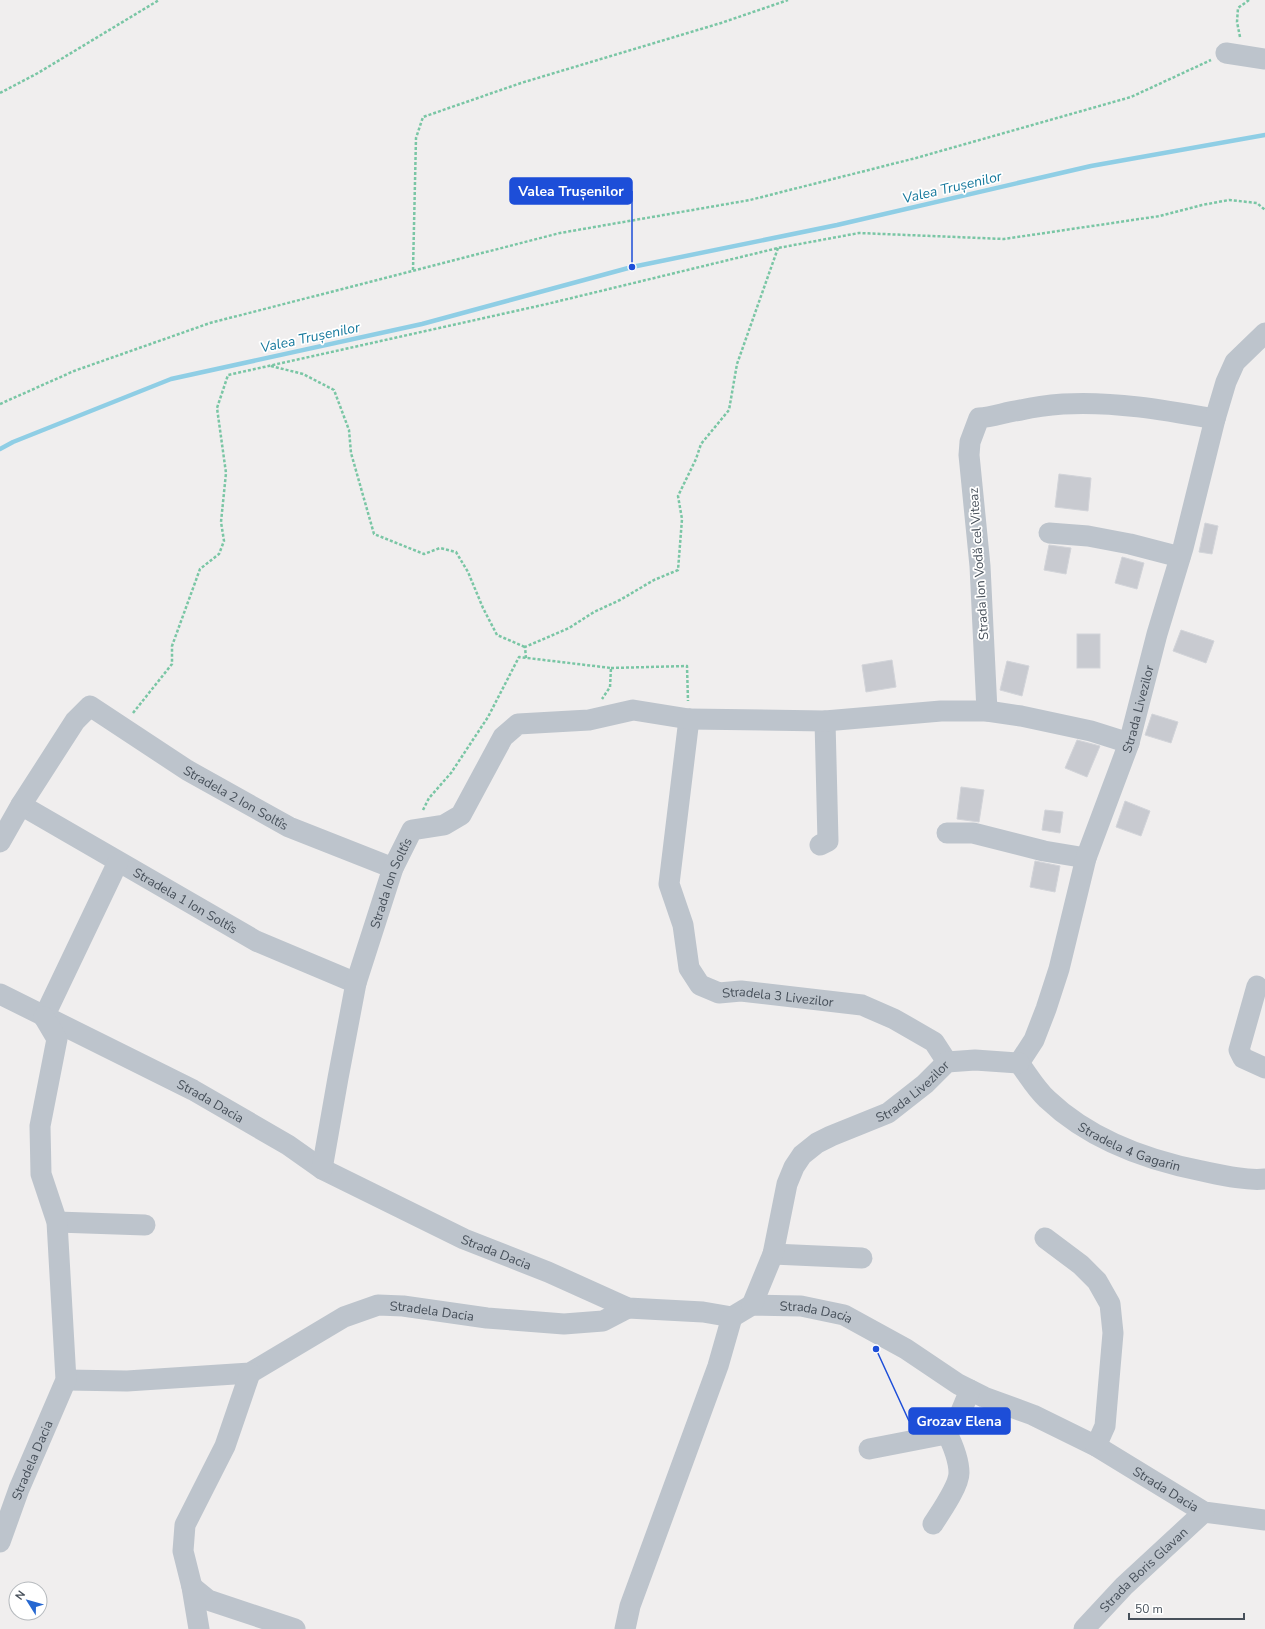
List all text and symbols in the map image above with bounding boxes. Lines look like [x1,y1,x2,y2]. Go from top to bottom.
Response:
water label: Valea Trușenilor [901,167,1005,208]
callout: Valea Trușenilor [510,178,632,204]
text: Valea Trușenilor [517,182,624,201]
water label: Valea Trușenilor [259,317,363,357]
street label: Strada Ion Vodă cel Viteaz [965,487,993,641]
street label: Strada Livezilor [1118,663,1159,756]
street label: Stradela 2 Ion Soltîs [180,762,291,835]
street label: Strada Ion Soltîs [366,835,417,931]
street label: Stradela 1 Ion Soltîs [129,864,240,938]
street label: Stradela 3 Livezilor [721,983,835,1012]
street label: Strada Livezilor [873,1057,954,1127]
street label: Strada Dacia [174,1075,247,1128]
street label: Stradela 4 Gagarin [1074,1118,1182,1176]
street label: Strada Dacia [458,1231,534,1275]
street label: Stradela Dacia [389,1297,475,1326]
street label: Strada Dacia [780,1298,856,1328]
callout: Grozav Elena [909,1408,1010,1434]
text: Grozav Elena [916,1412,1002,1431]
street label: Stradela Dacia [8,1418,58,1503]
street label: Strada Dacia [1129,1463,1202,1517]
street label: Strada Boris Glavan [1096,1524,1192,1617]
north arrow [8,1581,48,1621]
text: N [12,1587,29,1603]
scale bar [1129,1595,1244,1621]
text: 50 m [1135,1601,1163,1617]

